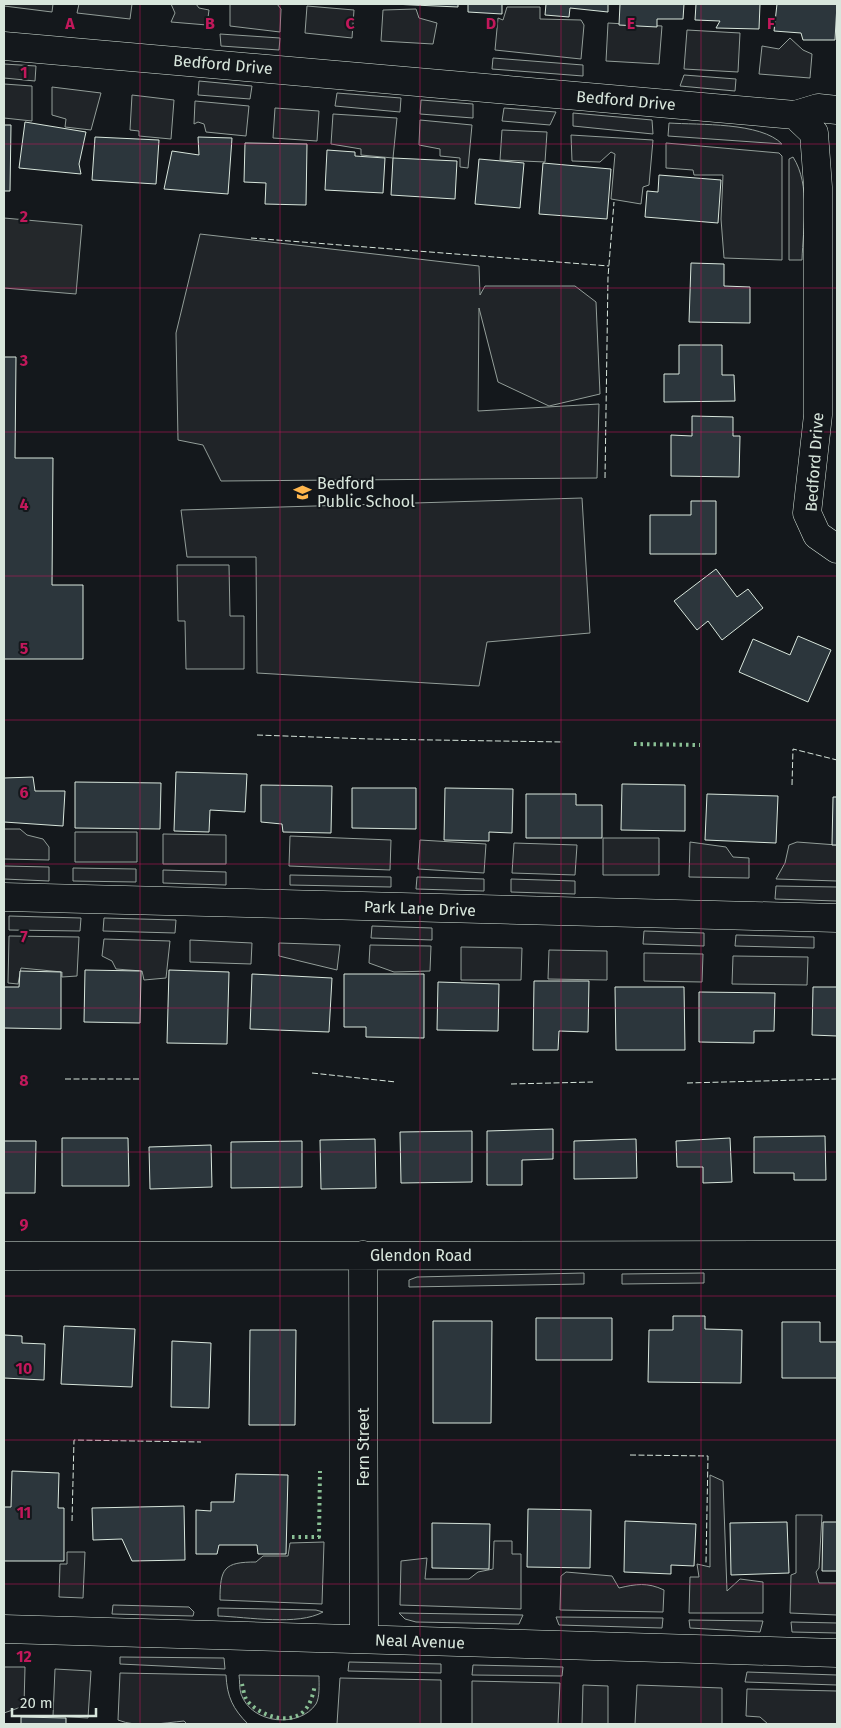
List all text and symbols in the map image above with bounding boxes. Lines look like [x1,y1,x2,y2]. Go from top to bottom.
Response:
text: A [64,14,75,33]
text: B [205,14,215,33]
text: C [345,14,355,33]
text: D [486,14,496,33]
text: E [627,14,635,33]
text: F [767,14,775,33]
street label: Bedford Drive [173,51,273,78]
text: 1 [20,63,28,82]
street label: Bedford Drive [576,87,676,114]
text: 2 [20,207,28,226]
text: 3 [19,351,28,370]
street label: Bedford Drive [802,412,827,512]
place label: Bedford Public School [317,474,415,511]
school or university icon: Bedford Public School [293,482,313,502]
text: 4 [19,495,29,514]
text: 5 [20,639,29,658]
text: 6 [19,783,29,802]
street label: Park Lane Drive [364,897,476,920]
text: 7 [20,927,28,946]
text: 8 [19,1071,29,1090]
text: 9 [20,1215,29,1234]
street label: Glendon Road [370,1246,472,1265]
text: 10 [16,1359,32,1378]
street label: Fern Street [354,1407,373,1487]
text: 11 [17,1503,31,1522]
street label: Neal Avenue [375,1630,465,1653]
text: 12 [16,1647,32,1666]
scale bar [12,1686,96,1718]
text: 20 m [20,1694,53,1712]

